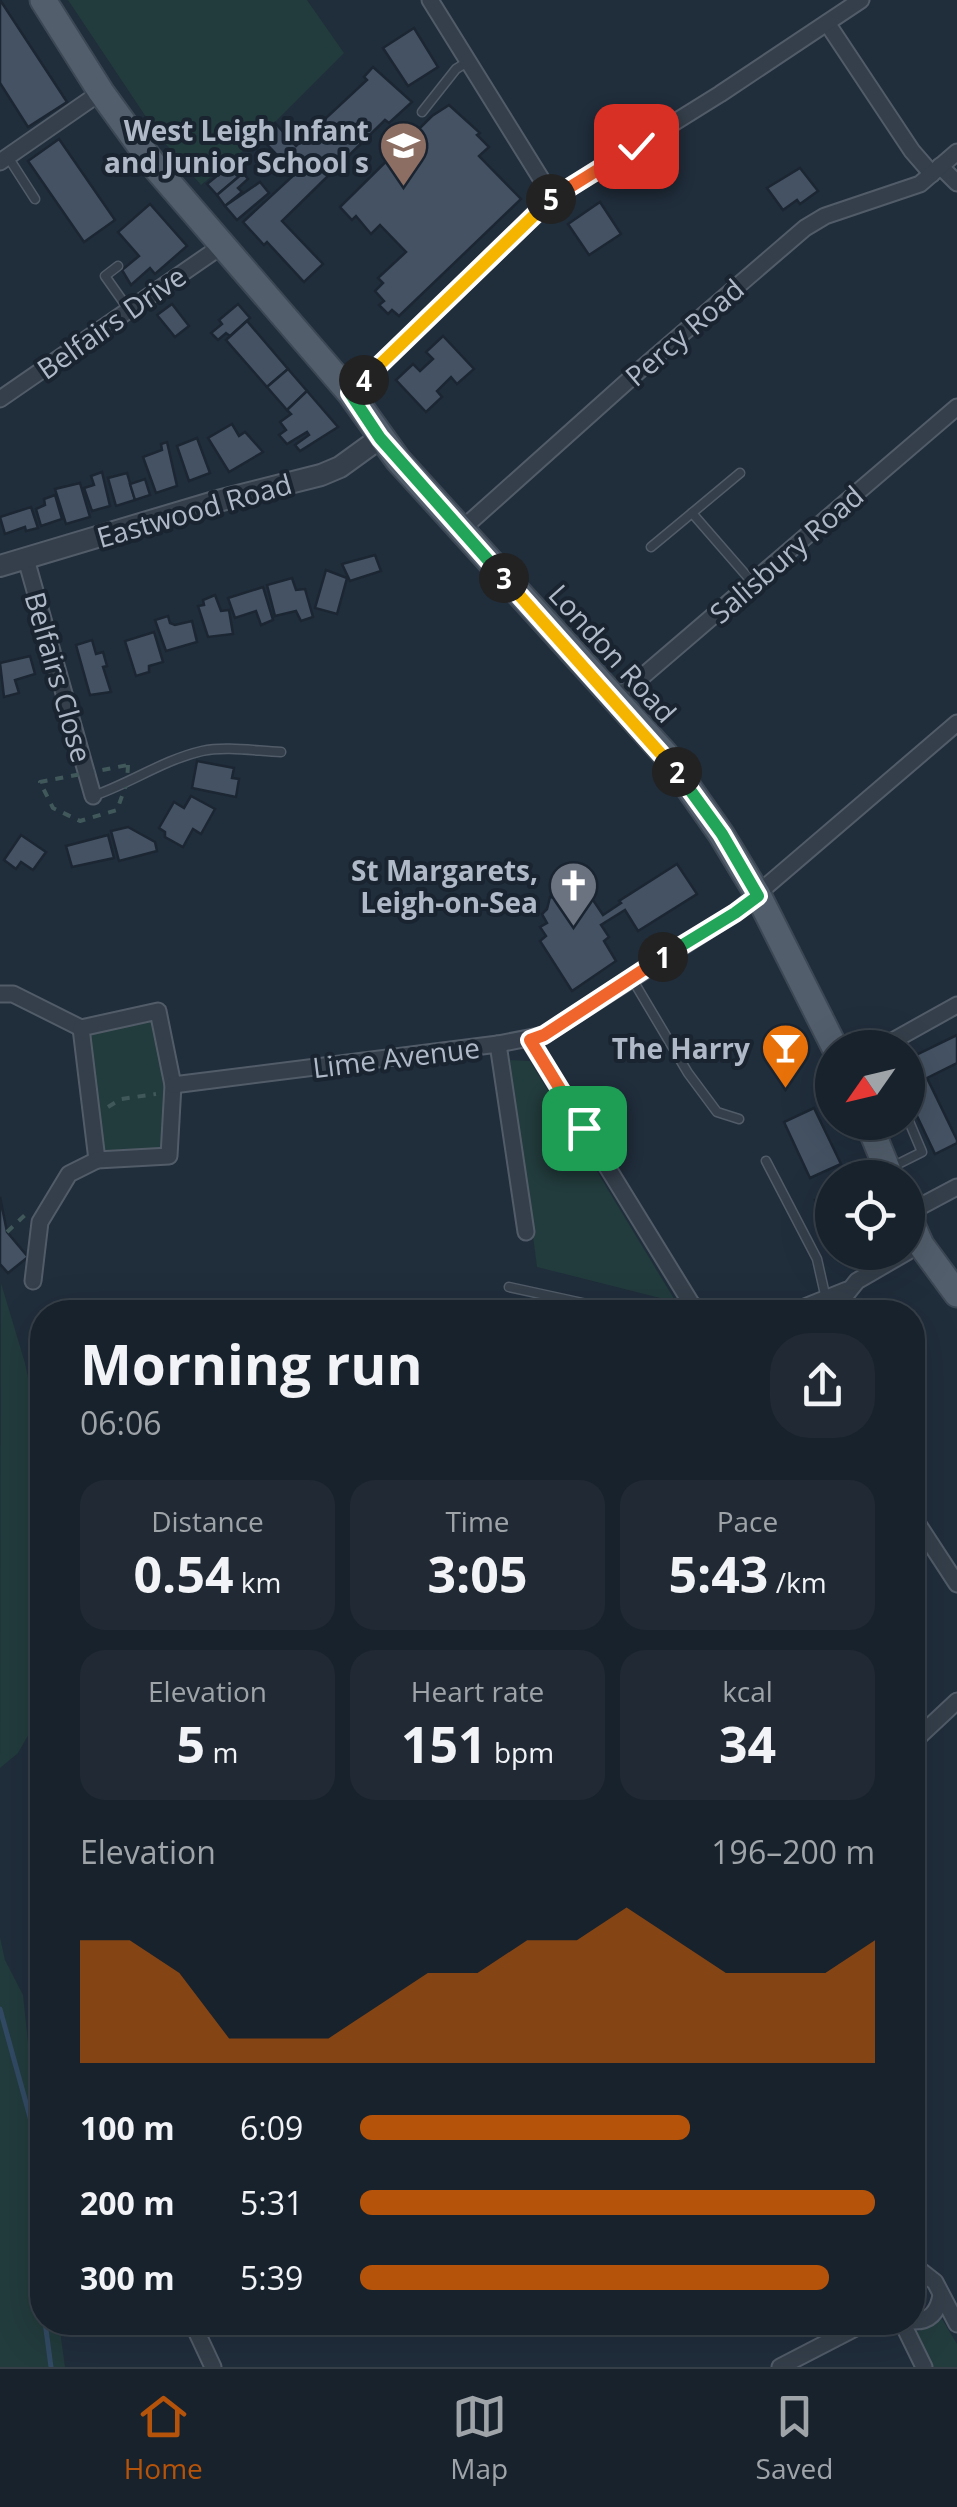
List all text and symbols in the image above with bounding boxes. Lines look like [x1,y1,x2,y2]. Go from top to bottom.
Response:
pin [594,104,679,189]
place label: West Leigh Infant and Junior School s [104,111,369,181]
icon: check [609,119,664,174]
school or university icon: West Leigh Infant and Junior School s [378,120,430,188]
pin: 5 [526,174,576,224]
text: 5 [543,180,559,218]
street label: Belfairs Drive [29,257,193,387]
street label: Percy Road [617,270,751,394]
pin: 4 [339,355,389,405]
text: 4 [356,361,372,399]
street label: Eastwood Road [92,464,296,556]
street label: Salisbury Road [701,477,871,631]
pin: 3 [479,553,529,603]
text: 3 [496,559,512,597]
street label: London Road [541,576,685,730]
street label: Belfairs Close [17,587,101,767]
pin: 2 [652,747,702,797]
text: 2 [669,753,685,791]
place label: St Margarets, Leigh-on-Sea [351,851,538,921]
church icon: St Margarets, Leigh-on-Sea [547,860,599,928]
pin: 1 [638,932,688,982]
text: 1 [655,938,671,976]
bar icon: The Harry [759,1022,811,1090]
street label: Lime Avenue [310,1028,482,1086]
place label: The Harry [612,1029,750,1067]
north arrow [815,1030,925,1140]
map controls [815,1030,925,1270]
pin [542,1086,627,1171]
icon: arrive [557,1101,612,1156]
button: locate [815,1160,925,1270]
text: Morning run [80,1326,423,1401]
button: share [770,1333,875,1438]
text: 06:06 [80,1401,162,1444]
text: Distance [151,1502,264,1540]
text: Time [445,1502,510,1540]
text: Pace [717,1502,778,1540]
text: 0.54 [134,1540,234,1608]
text: 3:05 [427,1540,528,1608]
text: 5:43 [668,1540,768,1608]
text: km [234,1563,281,1601]
text: /km [768,1563,827,1601]
text: Elevation [148,1672,267,1710]
text: Heart rate [411,1672,544,1710]
text: kcal [722,1672,773,1710]
text: 5 [177,1710,205,1778]
text: 151 [401,1710,487,1778]
text: 34 [719,1710,776,1778]
text: m [205,1733,238,1771]
text: bpm [487,1733,554,1771]
text: Elevation [80,1830,216,1873]
text: 196–200 m [711,1830,875,1873]
text: 100 m [80,2106,175,2149]
text: 6:09 [240,2106,303,2149]
text: 200 m [80,2181,175,2224]
text: 5:31 [240,2181,303,2224]
text: 300 m [80,2256,175,2299]
text: 5:39 [240,2256,303,2299]
tab: Home [124,2389,203,2487]
tab: Map [450,2389,508,2487]
tab: Saved [756,2389,833,2487]

